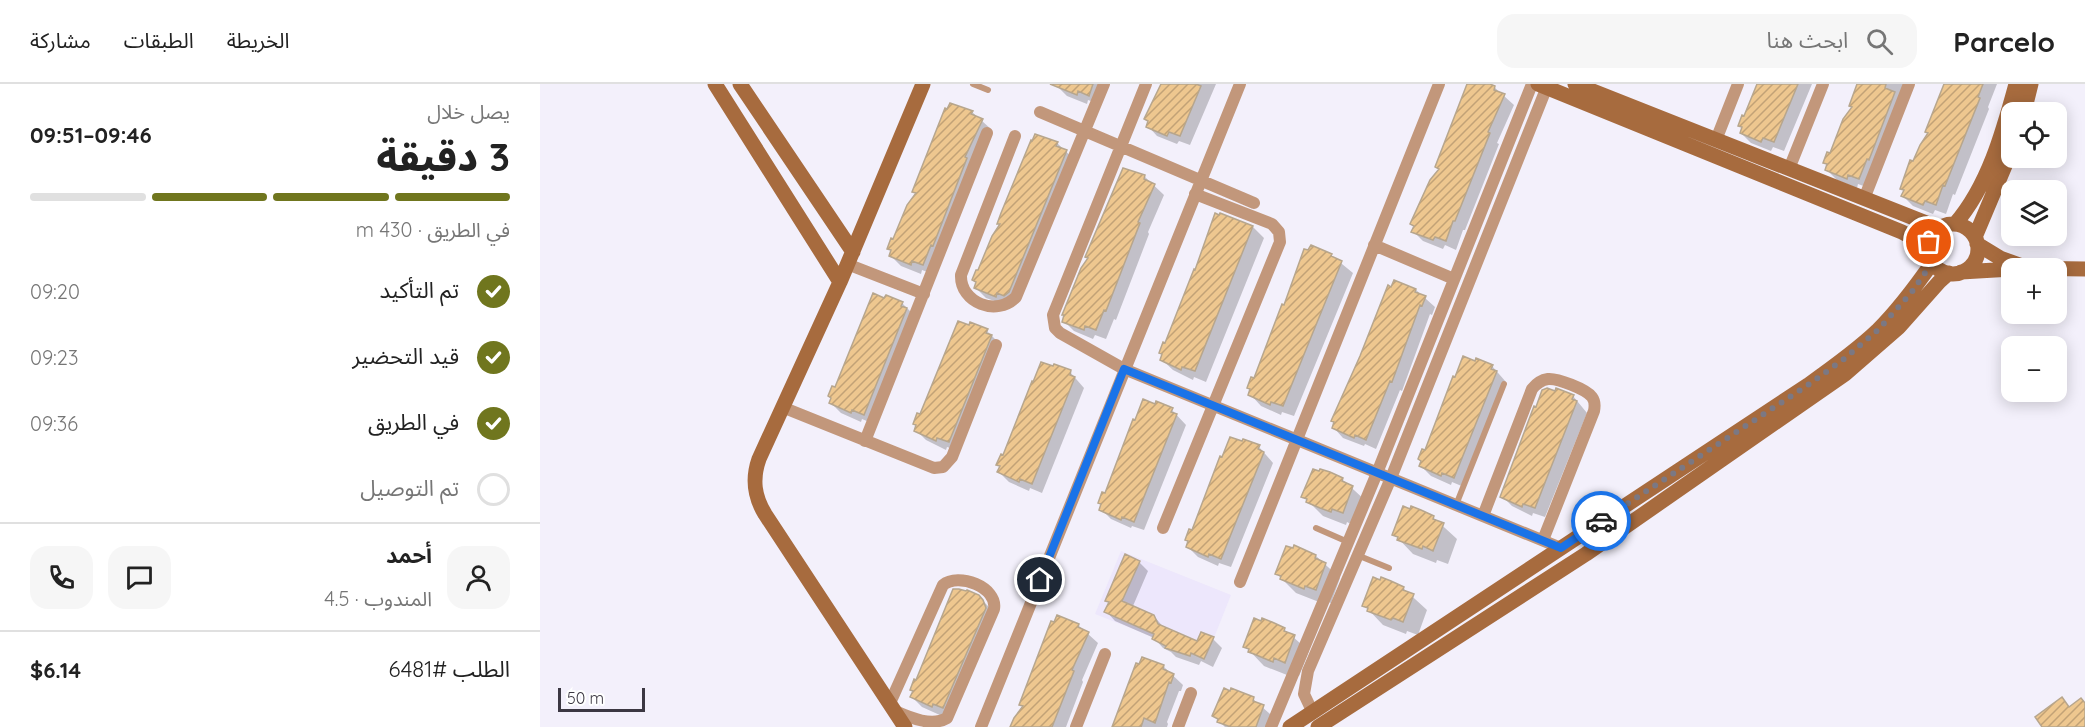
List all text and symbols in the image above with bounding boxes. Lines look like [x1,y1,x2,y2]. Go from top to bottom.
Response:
search box [1497,14,1917,68]
text: Parcelo [1953,24,2055,59]
icon: search [1863,25,1896,58]
text: ابحث هنا [1767,26,1848,54]
text: مشاركة [30,27,91,53]
text: الطبقات [124,27,194,53]
text: الخريطة [227,27,290,53]
text: يصل خلال [427,99,510,124]
map controls [2001,102,2067,402]
button: locate [2001,102,2067,168]
text: 09:46–09:51 [30,121,152,149]
text: 3 دقيقة [376,132,510,181]
button: layers [2001,180,2067,246]
pin [1903,216,1954,267]
text: في الطريق · 430 m [356,217,510,242]
icon: bag [1912,225,1945,258]
button: + [2001,258,2067,324]
icon: check [477,275,510,308]
text: تم التأكيد [380,276,459,304]
text: 09:20 [30,279,80,304]
button: − [2001,336,2067,402]
icon: check [477,341,510,374]
text: قيد التحضير [352,342,459,370]
text: 09:23 [30,345,78,370]
icon: check [477,407,510,440]
text: في الطريق [368,408,459,436]
text: 09:36 [30,411,78,436]
text: تم التوصيل [360,474,459,502]
courier [1571,491,1631,551]
icon: car [1585,505,1618,538]
text: أحمد [386,541,432,569]
button: phone [30,546,93,609]
button: chat [108,546,171,609]
button: person [447,546,510,609]
pin [1014,554,1065,605]
icon: home [1023,563,1056,596]
text: المندوب · 4.5 [324,586,432,611]
text: الطلب #6481 [389,655,510,683]
text: $6.14 [30,656,81,684]
scale bar [558,685,645,712]
text: 50 m [567,688,604,708]

